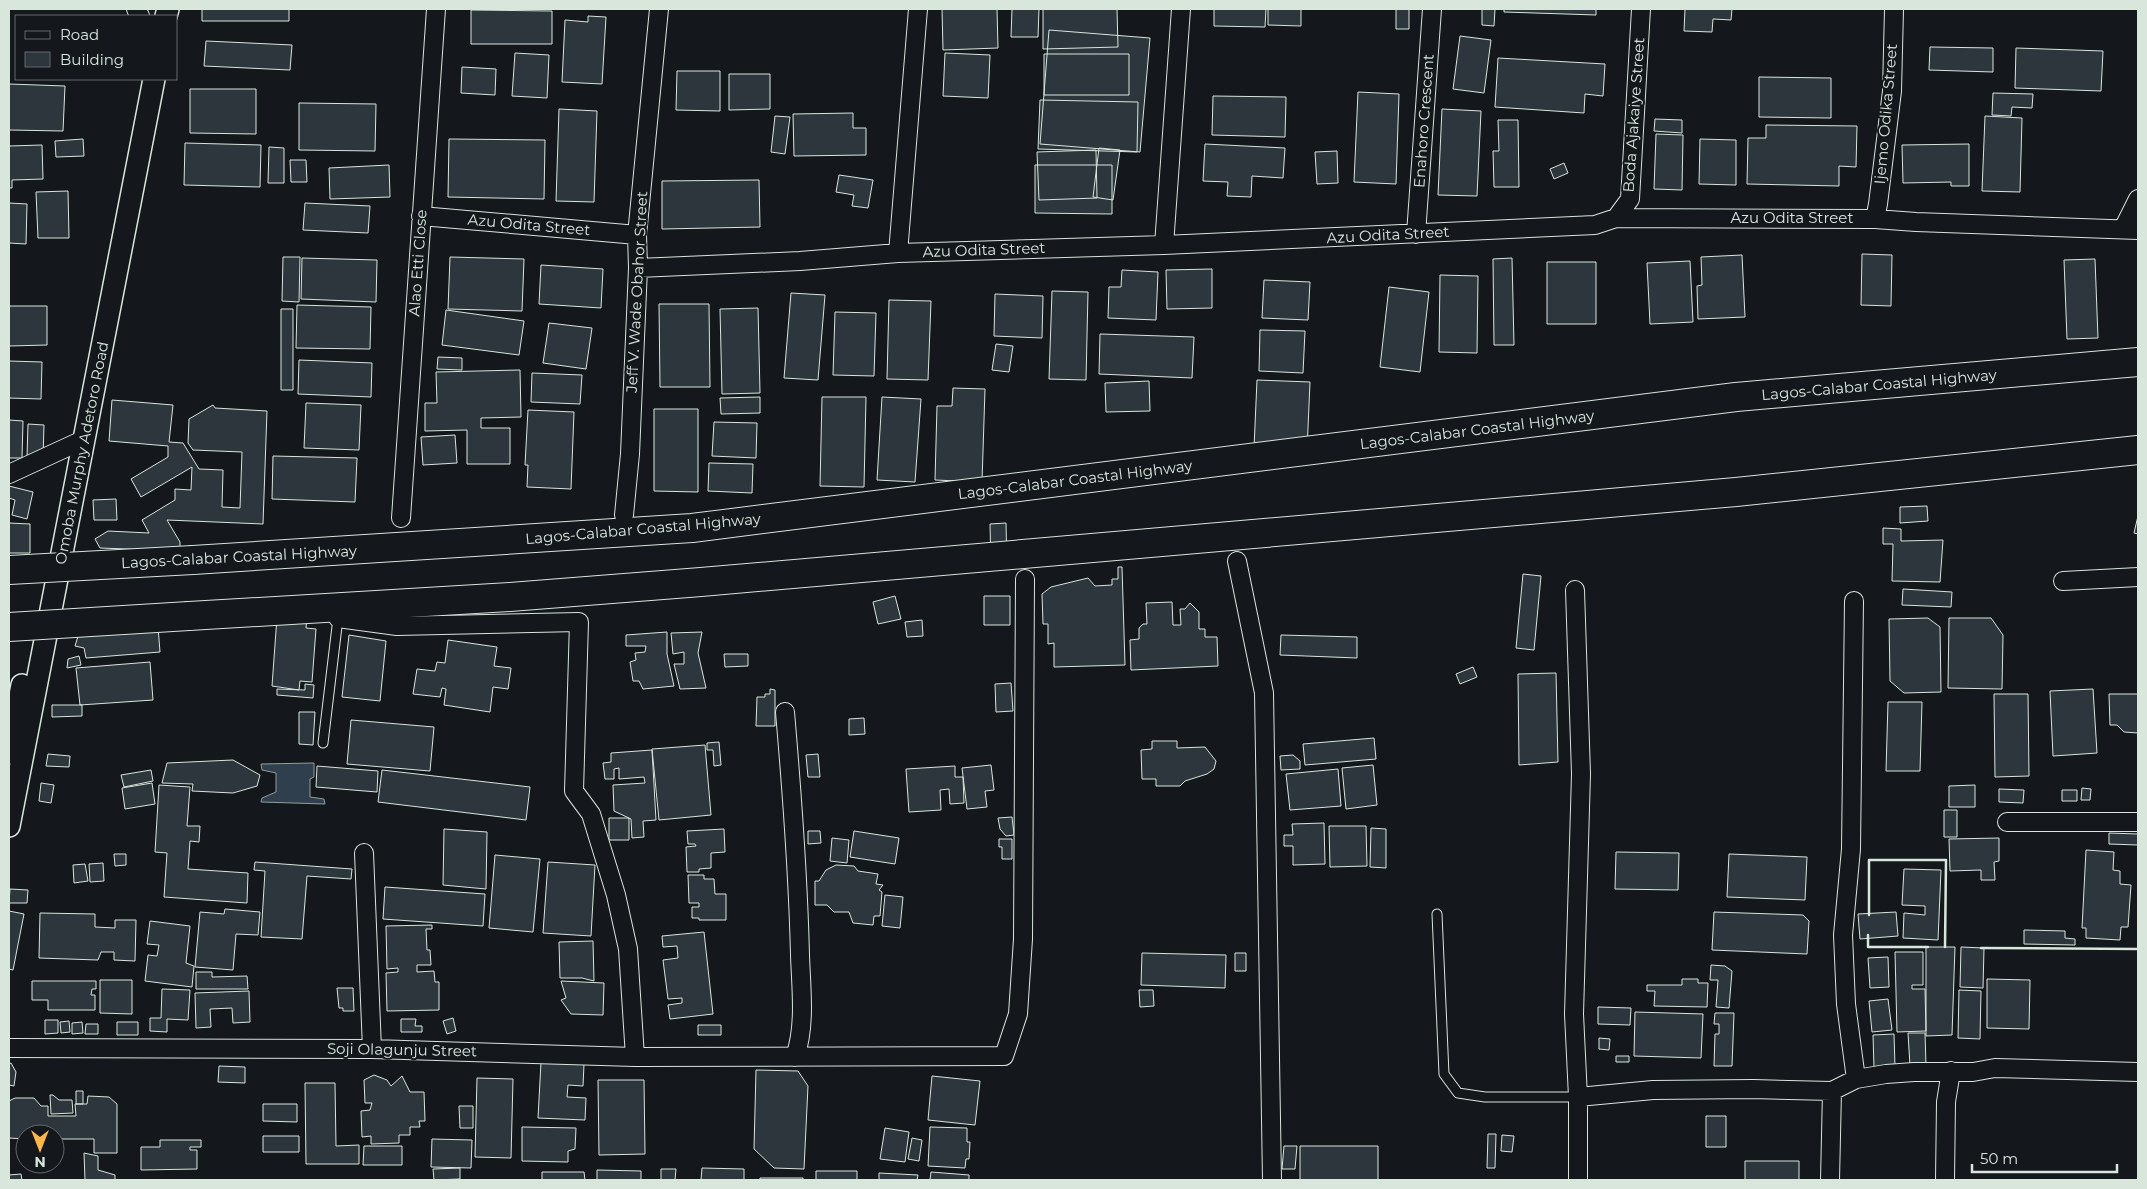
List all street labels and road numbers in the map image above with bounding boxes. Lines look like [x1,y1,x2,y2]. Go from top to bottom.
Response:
street label: Boda Ajakaiye Street [1619,37,1648,193]
street label: Ijemo Odika Street [1870,43,1901,185]
street label: Enahoro Crescent [1409,53,1438,189]
street label: Jeff V. Wade Obahor Street [622,191,651,394]
street label: Azu Odita Street [1730,208,1854,227]
street label: Alao Etti Close [404,209,431,317]
street label: Azu Odita Street [467,210,591,239]
street label: Azu Odita Street [1326,222,1450,247]
street label: Azu Odita Street [922,238,1046,261]
street label: Omoba Murphy Adetoro Road [51,340,112,566]
street label: Lagos-Calabar Coastal Highway [1760,365,1998,404]
street label: Lagos-Calabar Coastal Highway [1359,406,1596,453]
street label: Lagos-Calabar Coastal Highway [957,456,1194,503]
street label: Lagos-Calabar Coastal Highway [524,509,762,548]
street label: Lagos-Calabar Coastal Highway [121,541,358,572]
street label: Soji Olagunju Street [327,1039,477,1060]

